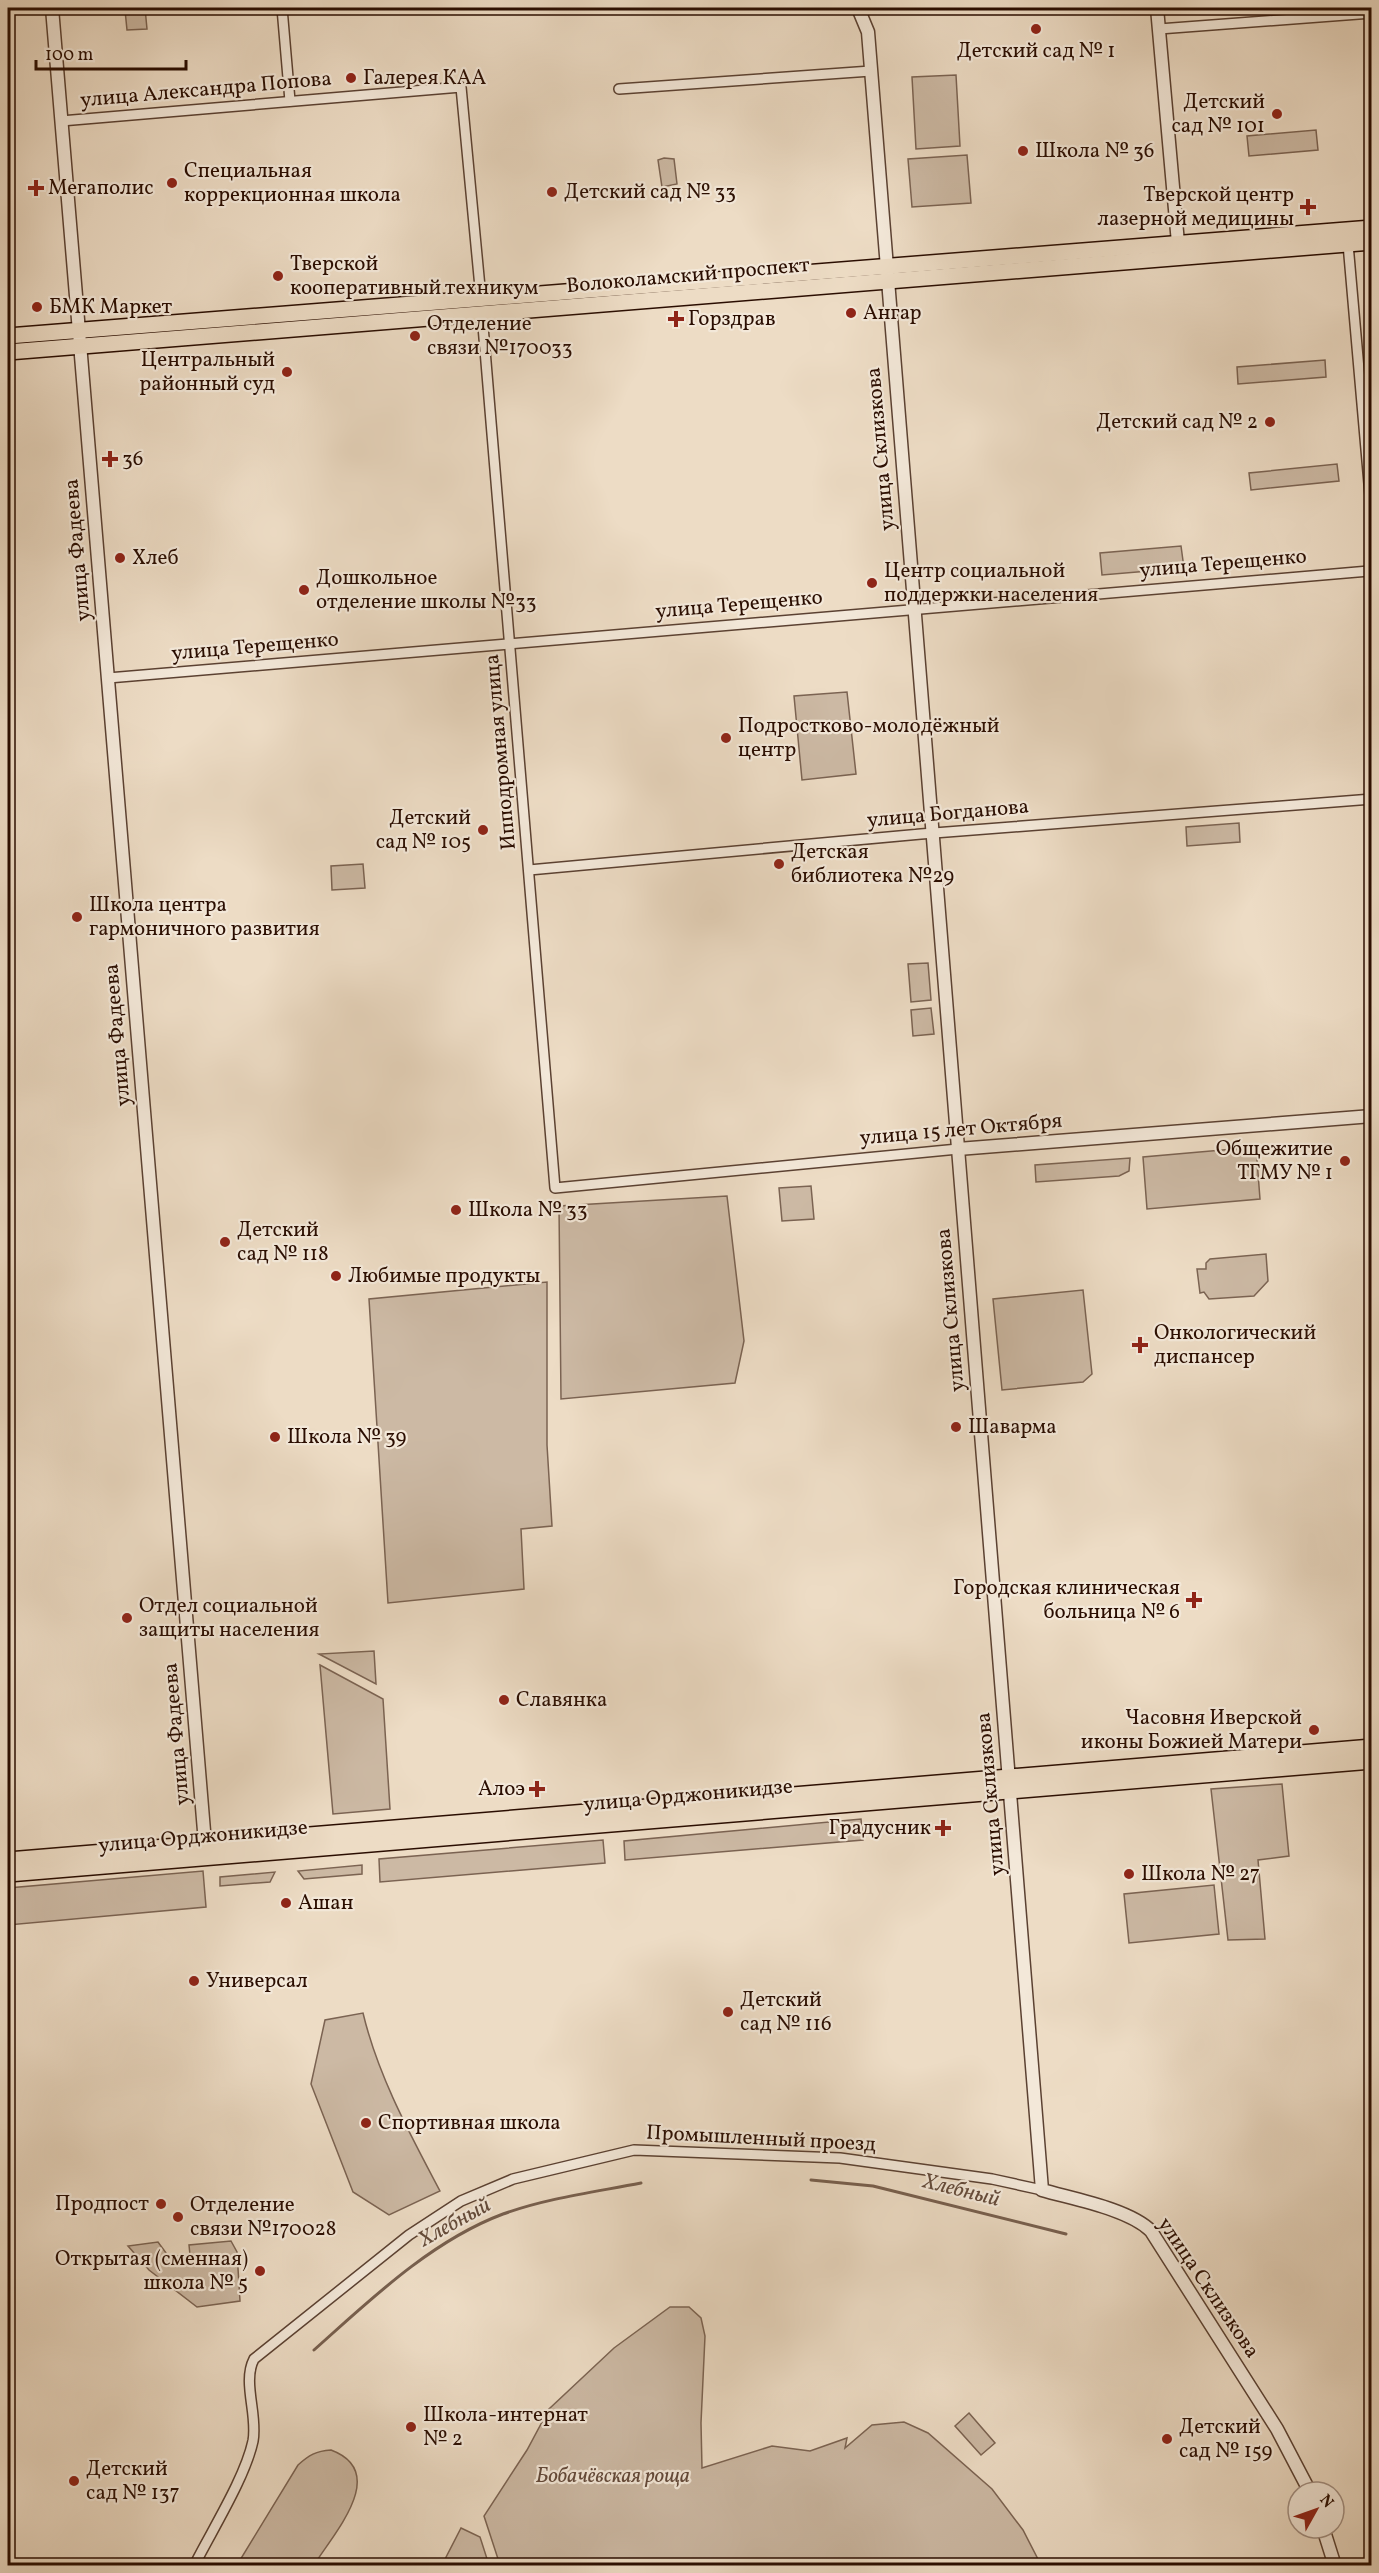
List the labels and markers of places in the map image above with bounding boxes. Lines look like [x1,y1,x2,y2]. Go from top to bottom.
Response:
marker: Детский сад № 1 [1029,22,1043,36]
place label: Детский сад № 1 [957,37,1115,66]
place label: Галерея КАА [363,64,487,93]
marker: Галерея КАА [344,71,358,85]
place label: Детский сад № 101 [1171,88,1265,141]
marker: Детский сад № 101 [1270,107,1284,121]
place label: Школа № 36 [1035,137,1155,166]
marker: Школа № 36 [1016,144,1030,158]
place label: Специальная коррекционная школа [184,157,401,210]
place label: Мегаполис [48,174,154,203]
marker: Специальная коррекционная школа [165,176,179,190]
place label: Детский сад № 33 [564,178,736,207]
marker: Мегаполис [29,181,43,195]
place label: Тверской центр лазерной медицины [1098,181,1294,234]
marker: Детский сад № 33 [545,185,559,199]
marker: Тверской центр лазерной медицины [1299,198,1317,216]
place label: Тверской кооперативный техникум [290,250,538,303]
marker: Тверской кооперативный техникум [271,269,285,283]
place label: БМК Маркет [49,293,173,322]
place label: Ангар [863,299,922,328]
marker: БМК Маркет [30,300,44,314]
place label: Горздрав [688,305,776,334]
marker: Ангар [844,306,858,320]
place label: Отделение связи №170033 [427,310,572,363]
marker: Горздрав [669,312,683,326]
marker: Отделение связи №170033 [408,329,422,343]
place label: Центральный районный суд [139,346,275,399]
marker: Центральный районный суд [280,365,294,379]
place label: Детский сад № 2 [1096,408,1258,437]
marker: Детский сад № 2 [1263,415,1277,429]
place label: 36 [122,445,143,474]
marker: 36 [103,452,117,466]
place label: Хлеб [132,544,179,573]
marker: Хлеб [113,551,127,565]
place label: Центр социальной поддержки населения [884,557,1098,610]
place label: Дошкольное отделение школы №33 [316,564,536,617]
marker: Центр социальной поддержки населения [865,576,879,590]
marker: Дошкольное отделение школы №33 [297,583,311,597]
place label: Подростково-молодёжный центр [738,712,1000,765]
marker: Подростково-молодёжный центр [719,731,733,745]
place label: Детский сад № 105 [376,804,471,857]
marker: Детский сад № 105 [476,823,490,837]
place label: Детская библиотека №29 [791,838,954,891]
marker: Детская библиотека №29 [772,857,786,871]
place label: Школа центра гармоничного развития [89,891,320,944]
marker: Школа центра гармоничного развития [70,910,84,924]
place label: Общежитие ТГМУ № 1 [1216,1135,1333,1188]
marker: Общежитие ТГМУ № 1 [1338,1154,1352,1168]
place label: Школа № 33 [468,1196,588,1225]
marker: Школа № 33 [449,1203,463,1217]
place label: Детский сад № 118 [237,1216,329,1269]
marker: Детский сад № 118 [218,1235,232,1249]
place label: Любимые продукты [348,1262,541,1291]
marker: Любимые продукты [329,1269,343,1283]
place label: Онкологический диспансер [1154,1319,1316,1372]
marker: Онкологический диспансер [1131,1336,1149,1354]
place label: Шаварма [968,1413,1057,1442]
marker: Шаварма [949,1420,963,1434]
place label: Школа № 39 [287,1423,406,1452]
marker: Школа № 39 [268,1430,282,1444]
place label: Городская клиническая больница № 6 [953,1574,1180,1627]
marker: Городская клиническая больница № 6 [1185,1591,1203,1609]
place label: Отдел социальной защиты населения [139,1592,320,1645]
marker: Отдел социальной защиты населения [120,1611,134,1625]
place label: Славянка [516,1686,608,1715]
marker: Славянка [497,1693,511,1707]
place label: Часовня Иверской иконы Божией Матери [1081,1704,1302,1757]
marker: Часовня Иверской иконы Божией Матери [1307,1723,1321,1737]
place label: Алоэ [478,1775,525,1804]
marker: Алоэ [530,1782,544,1796]
place label: Градусник [829,1814,931,1843]
marker: Градусник [936,1821,950,1835]
place label: Школа № 27 [1141,1860,1260,1889]
marker: Школа № 27 [1122,1867,1136,1881]
place label: Ашан [298,1889,354,1918]
marker: Ашан [279,1896,293,1910]
place label: Универсал [206,1967,308,1996]
marker: Универсал [187,1974,201,1988]
place label: Детский сад № 116 [740,1986,832,2039]
marker: Детский сад № 116 [721,2005,735,2019]
place label: Спортивная школа [378,2109,561,2138]
marker: Спортивная школа [359,2116,373,2130]
place label: Продпост [55,2190,149,2219]
place label: Отделение связи №170028 [190,2191,337,2244]
marker: Продпост [154,2197,168,2211]
marker: Отделение связи №170028 [171,2210,185,2224]
place label: Открытая (сменная) школа № 5 [55,2245,248,2298]
marker: Открытая (сменная) школа № 5 [253,2264,267,2278]
place label: Школа-интернат № 2 [423,2401,588,2454]
place label: Детский сад № 159 [1179,2413,1272,2466]
marker: Школа-интернат № 2 [404,2420,418,2434]
marker: Детский сад № 159 [1160,2432,1174,2446]
place label: Детский сад № 137 [86,2455,180,2508]
marker: Детский сад № 137 [67,2474,81,2488]

